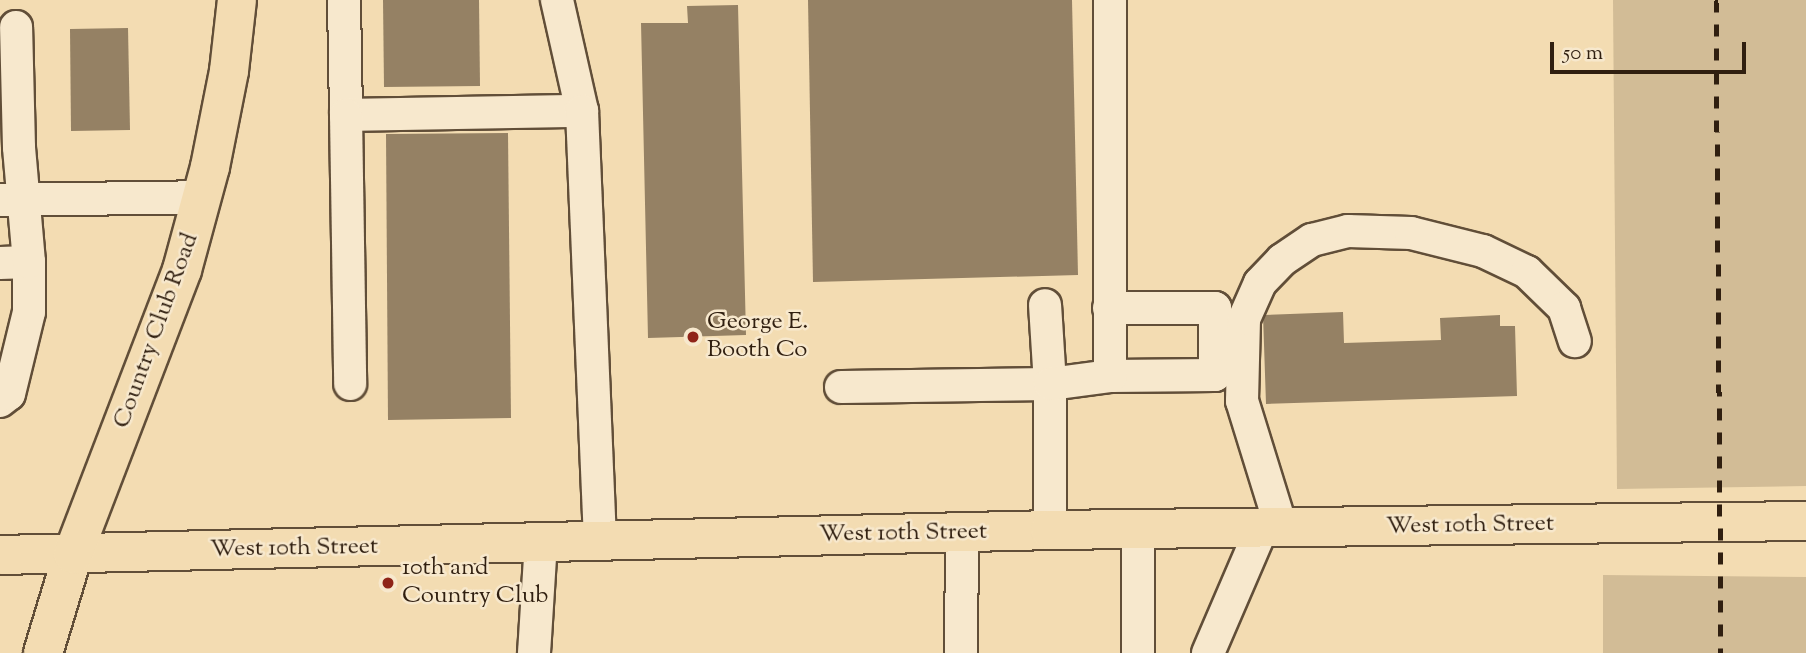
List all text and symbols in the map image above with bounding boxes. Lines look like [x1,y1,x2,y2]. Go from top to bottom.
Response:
scale bar [1554,28,1750,72]
text: 50 m [1563,39,1603,69]
street label: Country Club Road [108,230,206,432]
place label: George E. Booth Co [707,309,808,365]
marker: George E. Booth Co [685,329,701,345]
street label: West 10th Street [1386,510,1554,542]
street label: West 10th Street [819,518,987,550]
street label: West 10th Street [210,533,378,565]
place label: 10th and Country Club [402,555,548,611]
marker: 10th and Country Club [380,575,396,591]

